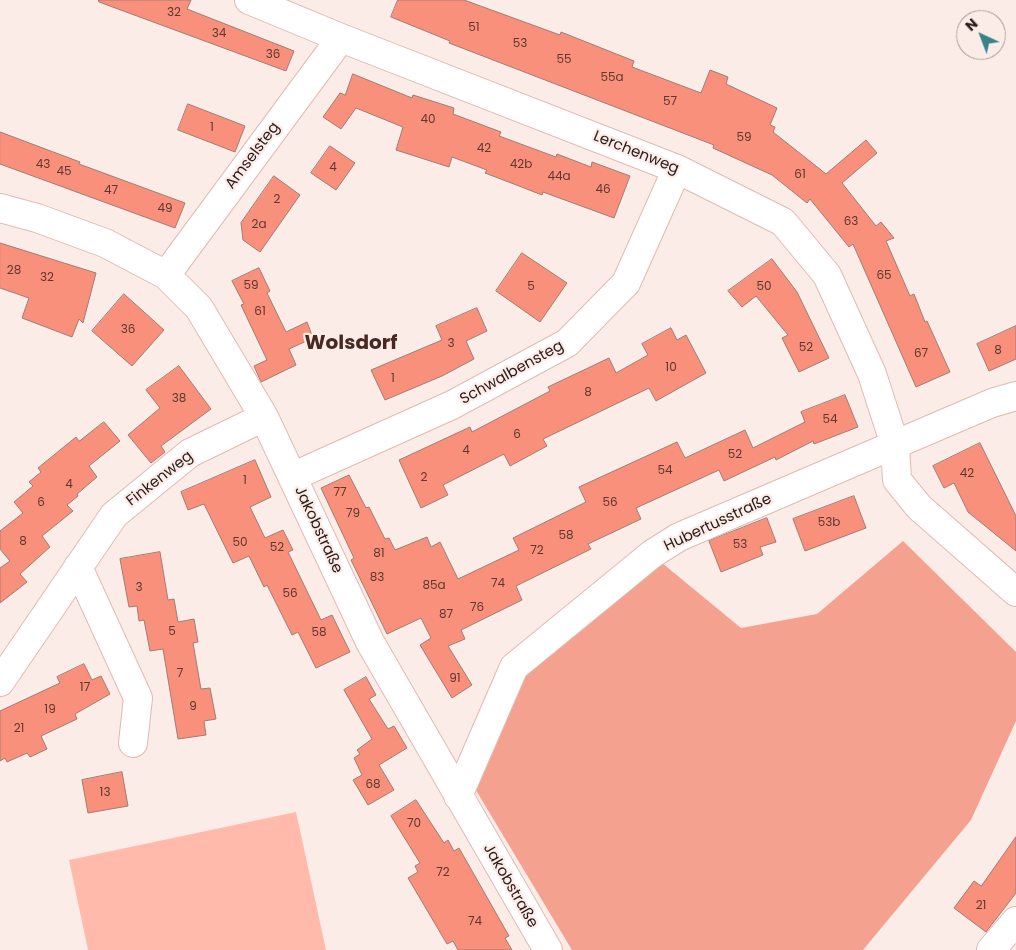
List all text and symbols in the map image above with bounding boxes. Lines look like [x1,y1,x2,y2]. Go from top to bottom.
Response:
house number: 32 [167,6,181,20]
north arrow [956,10,1006,60]
text: N [961,14,982,36]
house number: 51 [468,21,480,35]
house number: 34 [212,27,226,41]
house number: 53 [513,37,527,51]
house number: 36 [266,48,280,62]
house number: 55 [556,53,572,67]
house number: 55a [600,71,624,85]
house number: 57 [663,95,677,109]
house number: 40 [420,113,436,127]
street label: Amselsteg [222,119,284,193]
house number: 1 [210,121,214,135]
street label: Lerchenweg [591,128,681,178]
house number: 59 [736,131,752,145]
house number: 42 [477,142,491,156]
house number: 43 [36,158,50,172]
house number: 42b [510,158,532,172]
house number: 4 [329,161,337,175]
house number: 45 [56,165,72,179]
house number: 61 [794,168,806,182]
house number: 44a [547,170,571,184]
house number: 46 [595,183,611,197]
house number: 47 [104,184,118,198]
house number: 2 [274,193,280,207]
house number: 49 [157,202,173,216]
house number: 63 [844,215,858,229]
house number: 2a [251,218,267,232]
house number: 28 [7,264,21,278]
house number: 65 [876,269,892,283]
house number: 32 [40,271,54,285]
house number: 59 [243,279,259,293]
house number: 5 [527,280,535,294]
house number: 50 [756,280,772,294]
house number: 61 [254,305,266,319]
house number: 36 [121,323,135,337]
district label: Wolsdorf [305,332,397,356]
house number: 3 [447,337,455,351]
street label: Schwalbensteg [457,337,567,409]
house number: 52 [799,341,813,355]
house number: 8 [994,344,1002,358]
house number: 67 [914,347,928,361]
house number: 10 [665,361,677,375]
house number: 1 [391,372,395,386]
house number: 8 [584,386,592,400]
house number: 38 [172,392,186,406]
house number: 54 [822,413,838,427]
house number: 6 [513,428,521,442]
house number: 4 [462,444,470,458]
street label: Finkenweg [123,448,197,510]
house number: 52 [728,448,742,462]
house number: 54 [657,464,673,478]
house number: 42 [960,467,974,481]
house number: 2 [421,471,427,485]
house number: 1 [243,474,247,488]
house number: 4 [65,478,73,492]
street label: Jakobstraße [290,484,346,576]
house number: 77 [333,486,347,500]
street label: Hubertusstraße [661,490,775,556]
house number: 6 [37,496,45,510]
house number: 56 [602,496,618,510]
house number: 79 [346,507,360,521]
house number: 53b [818,516,840,530]
house number: 58 [558,529,574,543]
house number: 8 [19,535,27,549]
house number: 50 [232,536,248,550]
house number: 53 [733,538,747,552]
house number: 52 [270,541,284,555]
house number: 72 [530,544,544,558]
house number: 81 [373,547,385,561]
house number: 83 [370,571,384,585]
house number: 74 [491,577,505,591]
house number: 85a [422,579,446,593]
house number: 3 [135,581,143,595]
house number: 56 [282,587,298,601]
house number: 76 [470,601,484,615]
house number: 87 [439,608,453,622]
house number: 5 [168,625,176,639]
house number: 58 [311,626,327,640]
house number: 7 [177,667,183,681]
house number: 91 [449,672,461,686]
house number: 17 [80,681,90,695]
house number: 9 [189,700,197,714]
house number: 19 [44,703,56,717]
house number: 21 [14,722,24,736]
house number: 68 [365,778,381,792]
house number: 13 [100,786,110,800]
house number: 70 [407,817,421,831]
street label: Jakobstraße [479,841,541,931]
house number: 72 [436,866,450,880]
house number: 21 [976,899,986,913]
house number: 74 [468,915,482,929]

